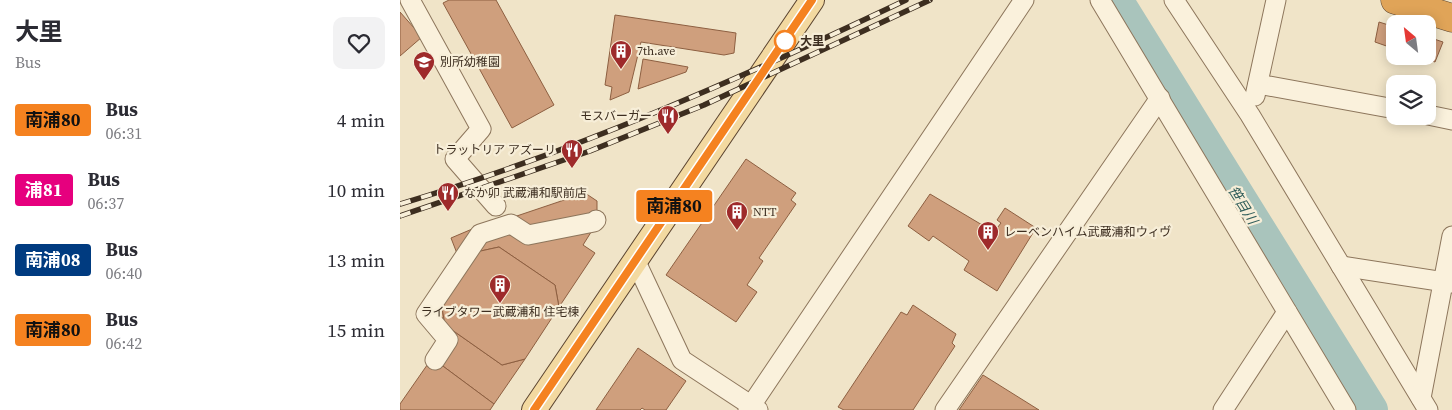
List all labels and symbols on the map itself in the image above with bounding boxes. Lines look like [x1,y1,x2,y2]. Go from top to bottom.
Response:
north arrow [1386,15,1436,65]
marker: 大里 [774,30,796,52]
place label: 大里 [800,33,824,49]
building icon: 7th.ave [609,39,633,70]
place label: 7th.ave [637,43,675,59]
school or university icon: 別所幼稚園 [412,50,436,81]
place label: 別所幼稚園 [440,54,500,70]
restaurant icon: モスバーガー [656,104,680,135]
place label: モスバーガー [580,108,652,124]
restaurant icon: トラットリア アズーリ [560,138,584,169]
place label: トラットリア アズーリ [433,142,556,158]
restaurant icon: なか卯 武蔵浦和駅前店 [436,181,460,212]
water label: 笹目川 [1223,182,1264,230]
place label: なか卯 武蔵浦和駅前店 [464,185,587,201]
line badge: 南浦80 [639,190,709,222]
building icon: NTT [725,200,749,231]
place label: NTT [753,204,777,220]
building icon: レーベンハイム武蔵浦和ウィヴ [976,220,1000,251]
place label: レーベンハイム武蔵浦和ウィヴ [1004,224,1172,240]
building icon: ライブタワー武蔵浦和 住宅棟 [488,273,512,304]
place label: ライブタワー武蔵浦和 住宅棟 [421,304,579,320]

